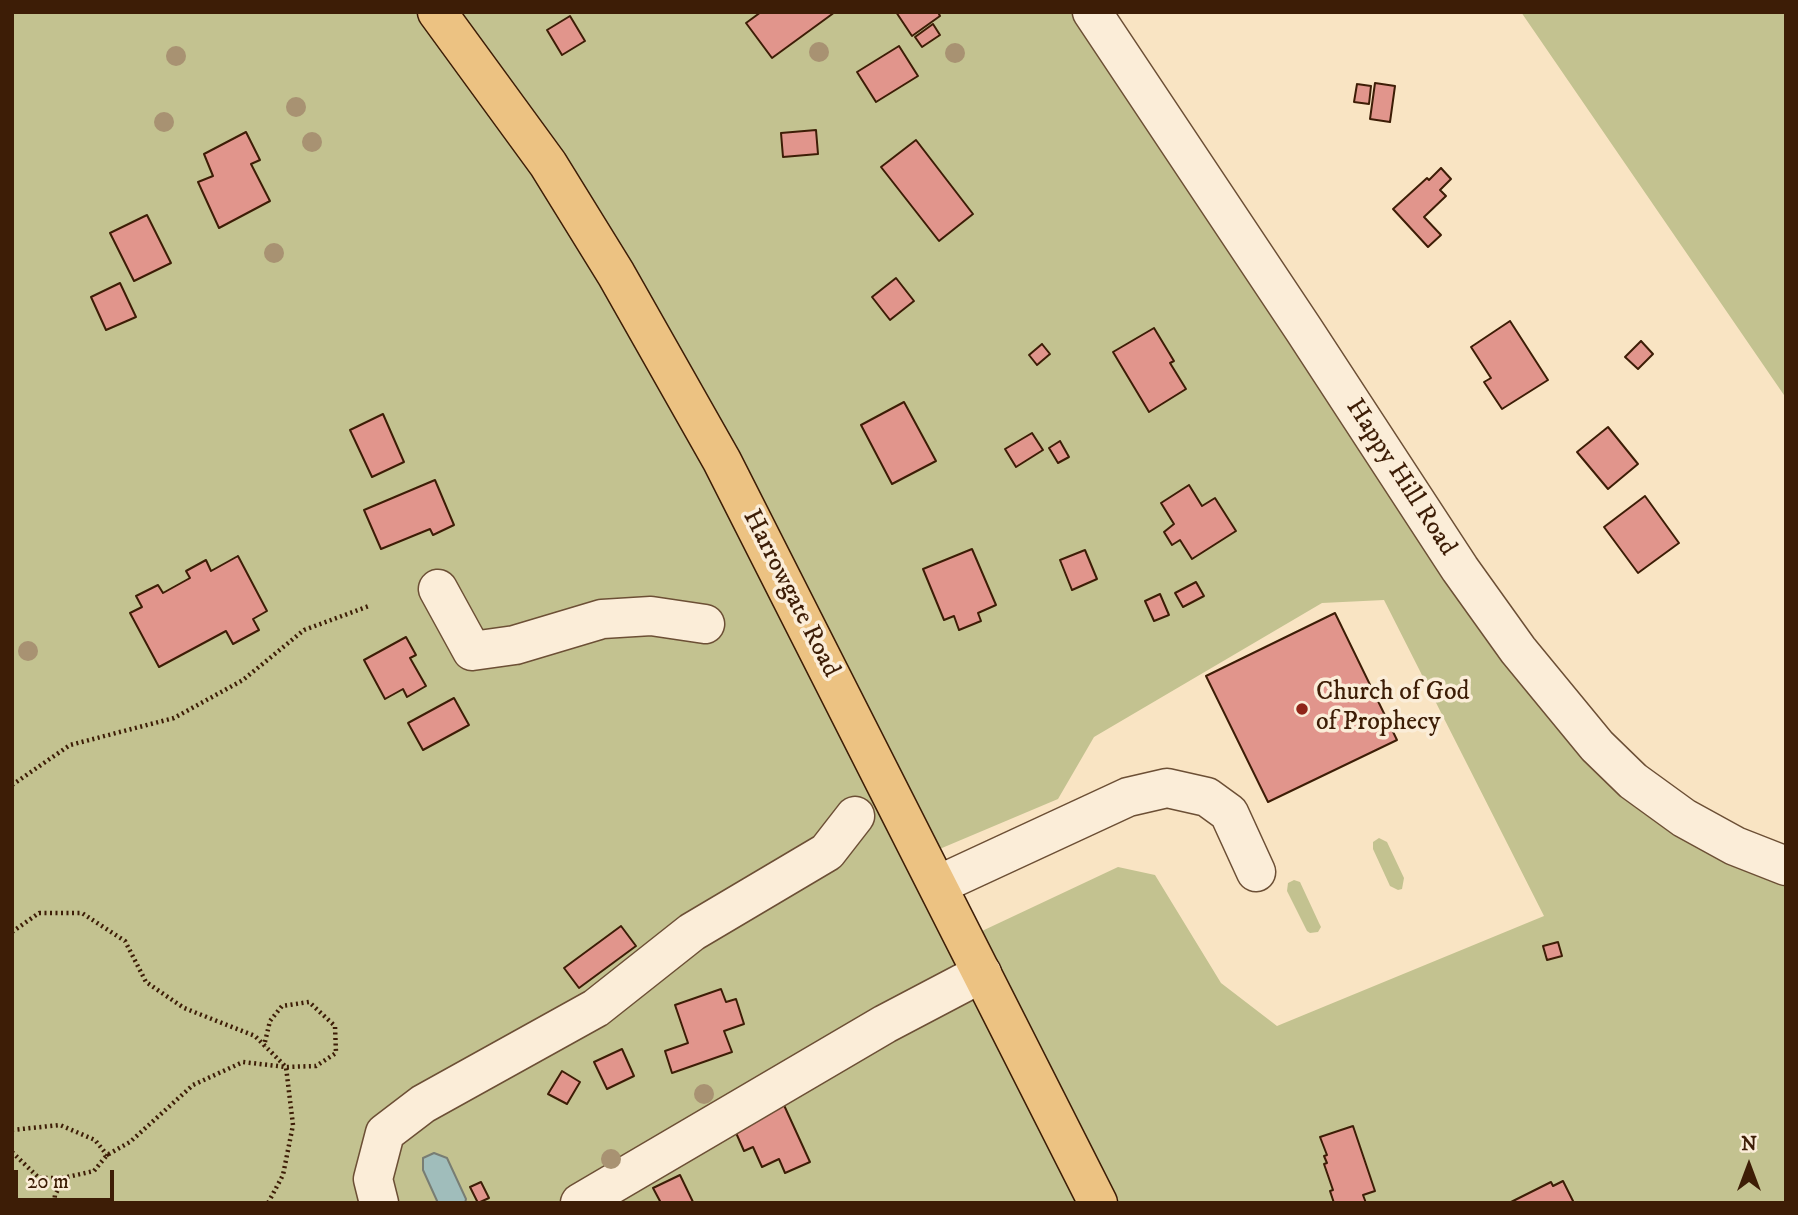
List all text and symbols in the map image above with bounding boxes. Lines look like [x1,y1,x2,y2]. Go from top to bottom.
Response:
street label: Happy Hill Road [1338,394,1462,562]
street label: Harrowgate Road [734,505,846,683]
place label: Church of God of Prophecy [1316,678,1470,740]
marker: Church of God of Prophecy [1294,701,1310,717]
north arrow [1714,1131,1784,1201]
text: N [1741,1133,1757,1156]
scale bar [18,1156,117,1200]
text: 20 m [27,1169,69,1195]

